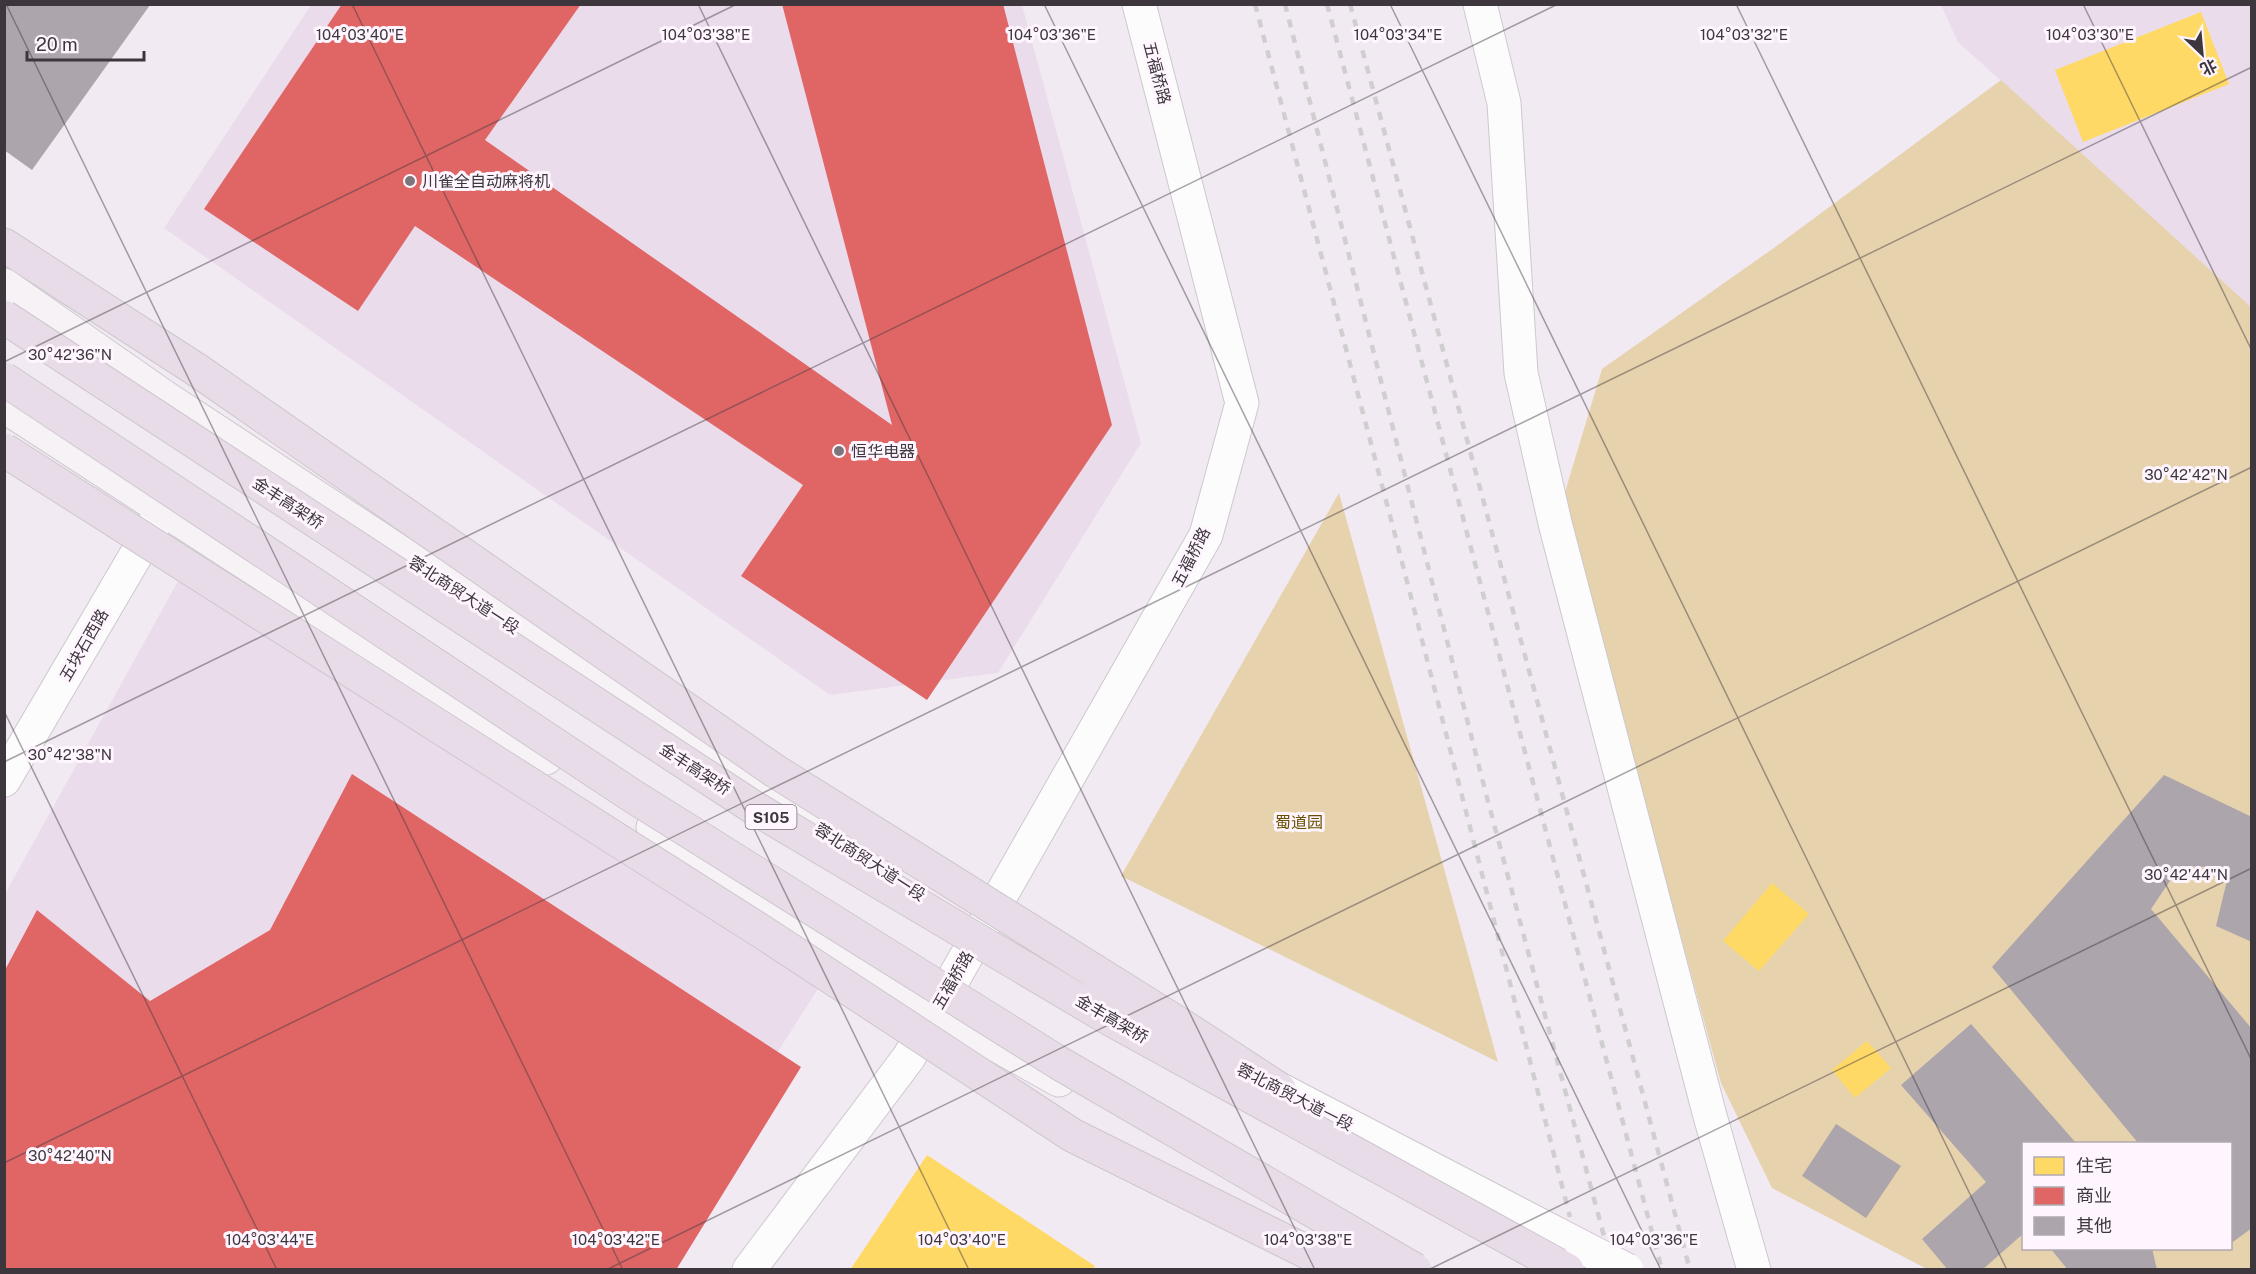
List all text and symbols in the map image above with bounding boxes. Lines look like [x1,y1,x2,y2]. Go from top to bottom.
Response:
scale bar [27,24,144,62]
north arrow [2172,24,2232,84]
text: 104°03'40"E [316,26,404,43]
text: 104°03'38"E [662,26,750,43]
text: 104°03'36"E [1008,26,1096,43]
text: 104°03'34"E [1354,26,1442,43]
text: 104°03'32"E [1700,26,1788,43]
text: 104°03'30"E [2046,26,2134,43]
text: 20 m [36,34,78,55]
street label: 五福桥路 [1140,40,1174,106]
text: 北 [2197,55,2220,79]
place label: 川雀全自动麻将机 [422,172,550,191]
marker: 川雀全自动麻将机 [403,174,417,188]
text: 30°42'36"N [28,346,112,363]
place label: 恒华电器 [851,442,915,461]
marker: 恒华电器 [832,444,846,458]
text: 30°42'42"N [2144,466,2228,483]
street label: 金丰高架桥 [249,473,327,533]
street label: 五福桥路 [1168,524,1214,590]
street label: 蓉北商贸大道一段 [405,552,523,638]
street label: 五块石西路 [56,606,112,684]
street label: 金丰高架桥 [656,739,734,799]
text: 30°42'38"N [28,746,112,763]
road number: S105 [746,805,796,829]
park label: 蜀道园 [1275,813,1323,832]
street label: 蓉北商贸大道一段 [811,819,929,905]
text: 30°42'44"N [2144,866,2228,883]
street label: 五福桥路 [929,948,977,1012]
street label: 金丰高架桥 [1073,991,1151,1047]
street label: 蓉北商贸大道一段 [1234,1059,1356,1135]
legend [2022,1142,2232,1250]
text: 30°42'40"N [28,1147,112,1164]
text: 住宅 [2076,1155,2112,1176]
text: 商业 [2076,1185,2112,1206]
text: 其他 [2076,1215,2112,1236]
text: 104°03'44"E [226,1231,314,1248]
text: 104°03'42"E [572,1231,660,1248]
text: 104°03'40"E [918,1231,1006,1248]
text: 104°03'38"E [1264,1231,1352,1248]
text: 104°03'36"E [1610,1231,1698,1248]

